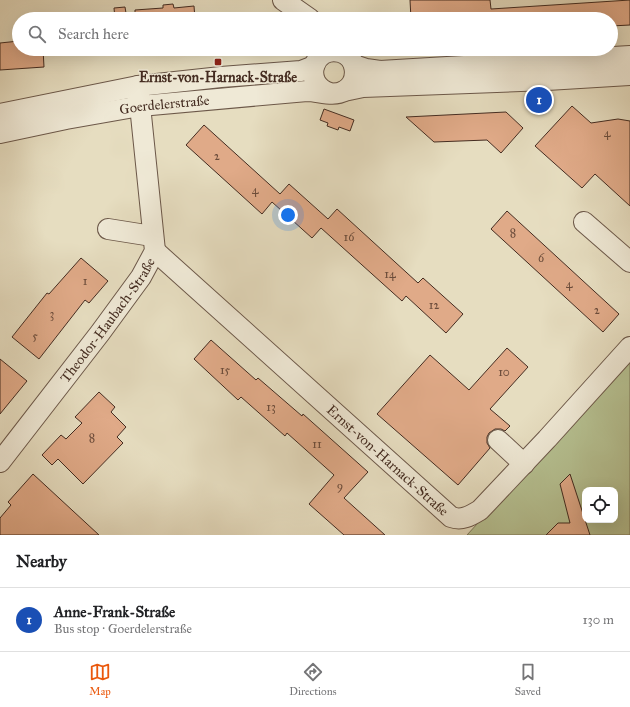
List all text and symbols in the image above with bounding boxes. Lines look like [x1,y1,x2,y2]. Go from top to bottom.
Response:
search box [12,12,618,56]
icon: search [26,23,48,45]
text: Search here [58,25,129,43]
marker: Ernst-von-Harnack-Straße [213,57,223,67]
place label: Ernst-von-Harnack-Straße [139,69,297,86]
pin: 1 [526,85,552,115]
street label: Goerdelerstraße [118,91,210,118]
house number: 4 [604,126,611,140]
house number: 2 [214,149,220,163]
house number: 4 [252,183,259,197]
your location [278,205,298,225]
house number: 8 [510,226,516,240]
house number: 16 [344,230,355,244]
house number: 6 [538,251,545,265]
street label: Theodor-Haubach-Straße [56,255,158,386]
house number: 14 [384,267,396,281]
house number: 1 [83,274,88,288]
house number: 4 [566,277,573,291]
house number: 12 [429,298,439,312]
house number: 2 [594,303,600,317]
house number: 3 [50,307,55,321]
house number: 5 [32,329,38,343]
house number: 15 [220,363,231,377]
house number: 10 [498,365,510,379]
house number: 13 [266,400,276,414]
street label: Ernst-von-Harnack-Straße [323,401,452,519]
house number: 8 [89,431,95,445]
house number: 11 [312,437,322,451]
house number: 9 [337,479,343,493]
map controls [582,487,618,523]
button: locate [582,487,618,523]
text: Nearby [16,551,67,572]
text: Anne-Frank-Straße [54,603,175,621]
text: 1 [26,612,32,628]
text: 130 m [582,612,614,628]
text: Bus stop · Goerdelerstraße [54,621,192,637]
tab: Map [89,661,111,698]
tab: Directions [289,661,337,698]
tab: Saved [515,661,541,698]

